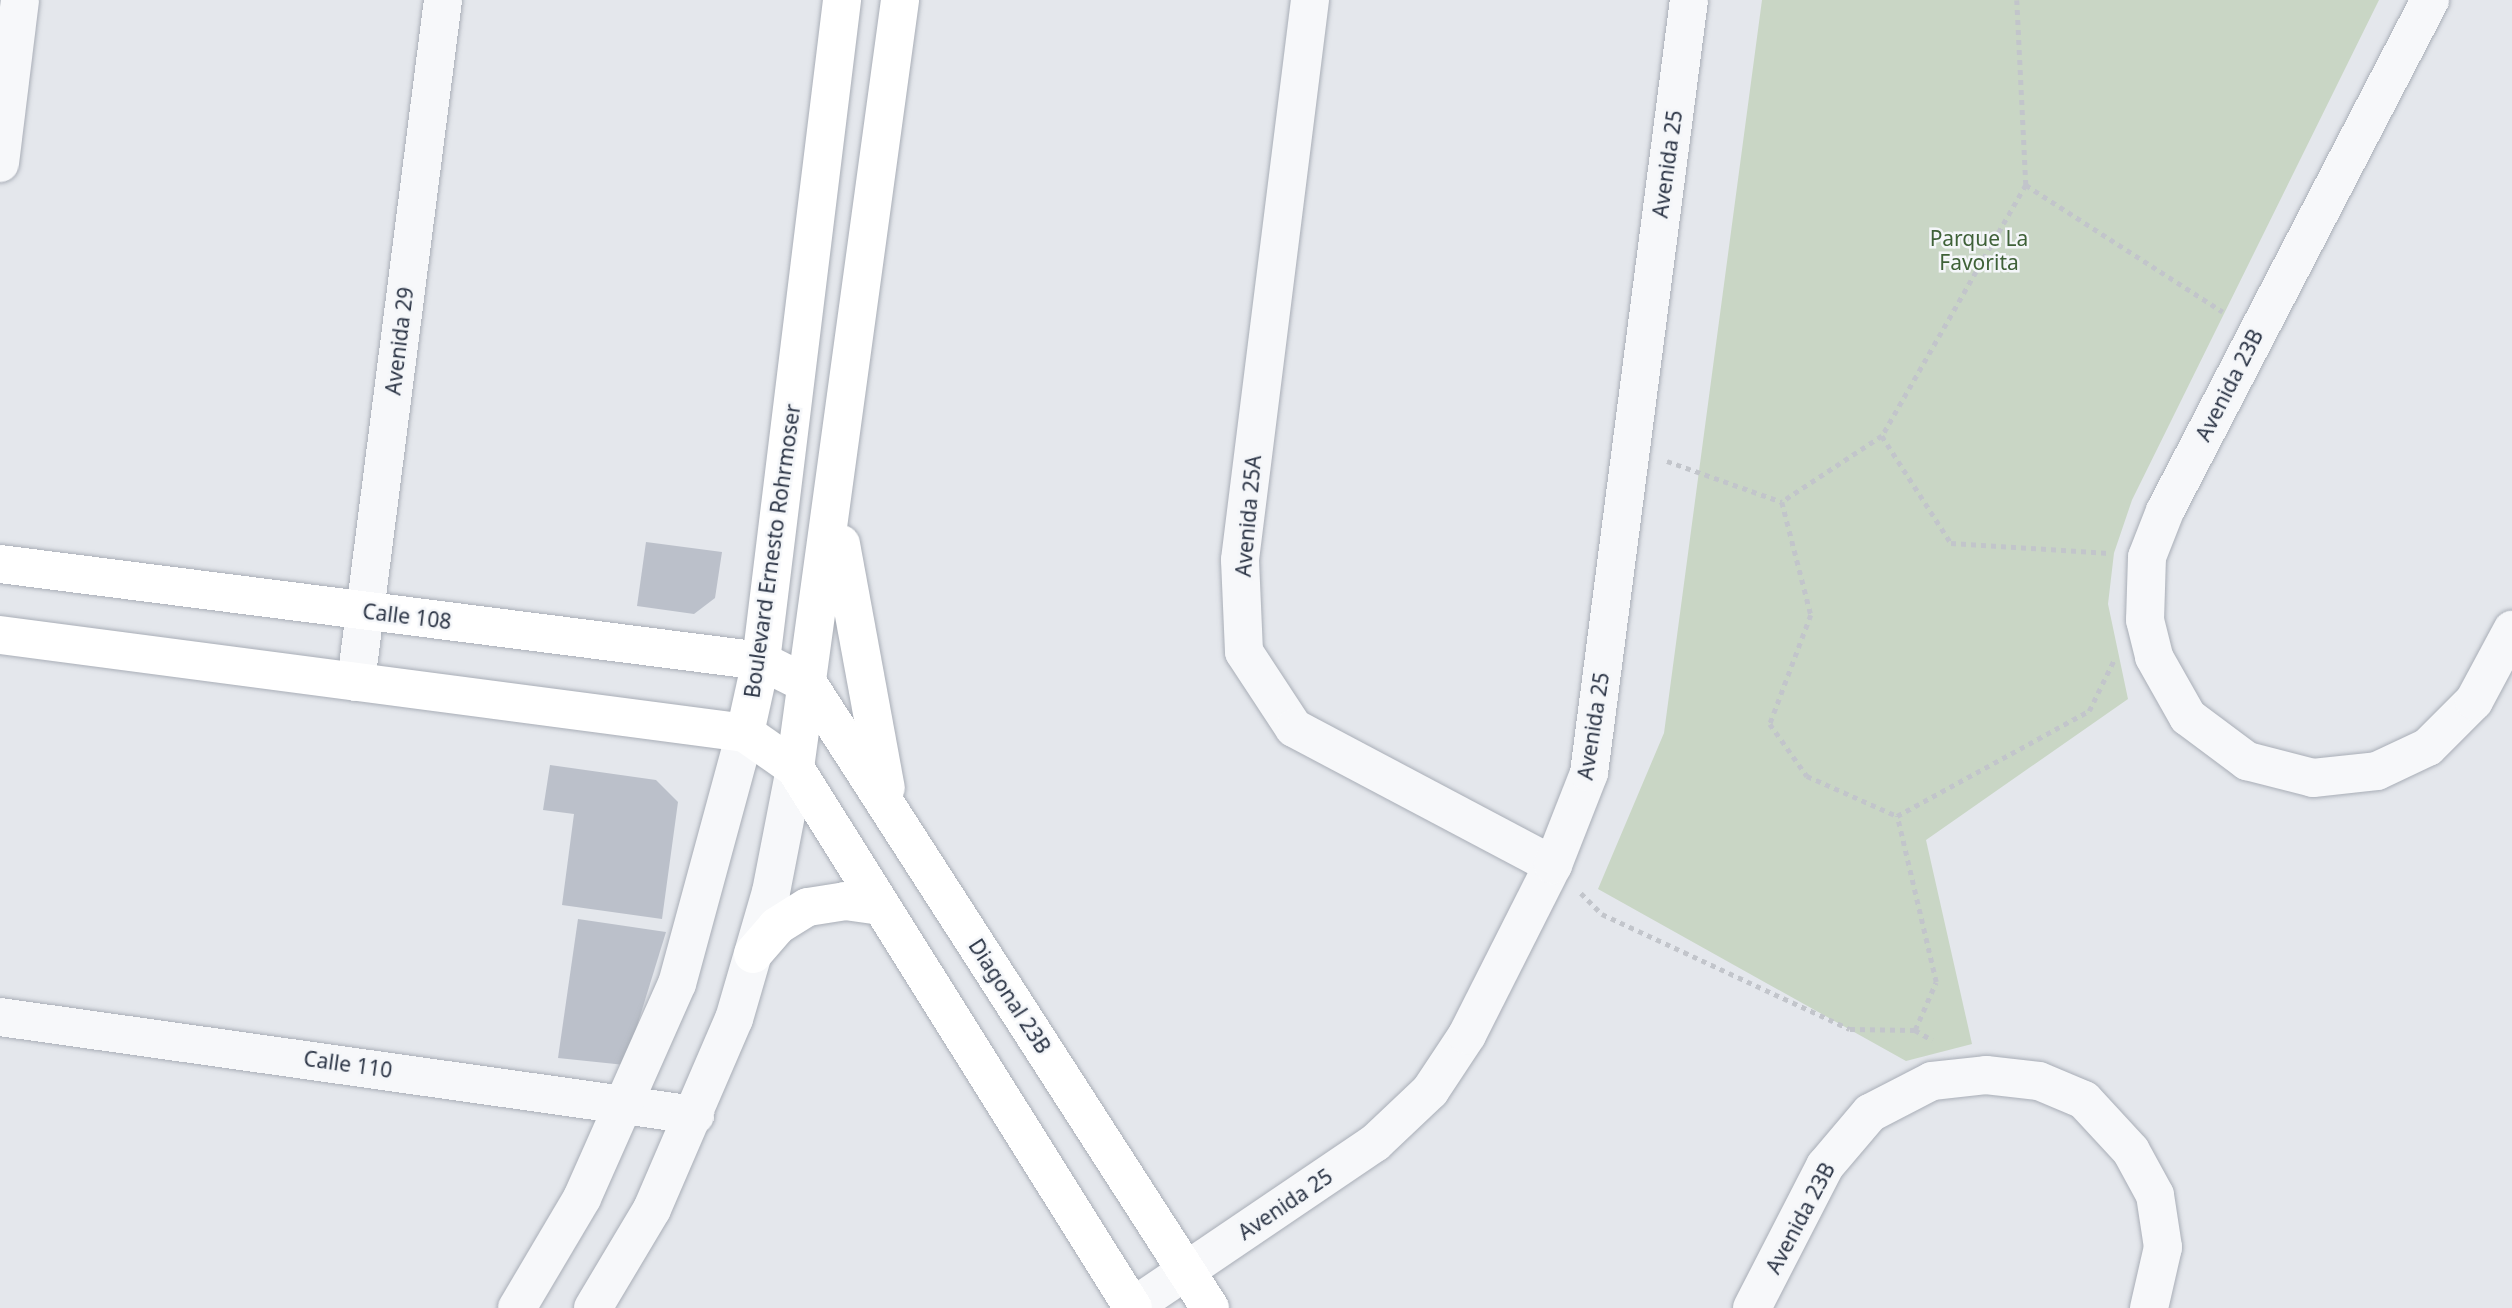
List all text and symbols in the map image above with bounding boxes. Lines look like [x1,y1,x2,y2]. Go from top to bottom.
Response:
street label: Avenida 25 [1647,109,1687,219]
park label: Parque La Favorita [1930,225,2028,275]
street label: Avenida 29 [380,286,418,396]
street label: Avenida 23B [2190,325,2268,445]
street label: Boulevard Ernesto Rohrmoser [739,402,805,700]
street label: Avenida 25A [1230,454,1266,578]
street label: Calle 108 [361,598,453,634]
street label: Avenida 25 [1572,670,1614,782]
street label: Diagonal 23B [964,934,1056,1058]
street label: Calle 110 [302,1045,394,1083]
street label: Avenida 23B [1760,1158,1840,1278]
street label: Avenida 25 [1233,1163,1337,1245]

